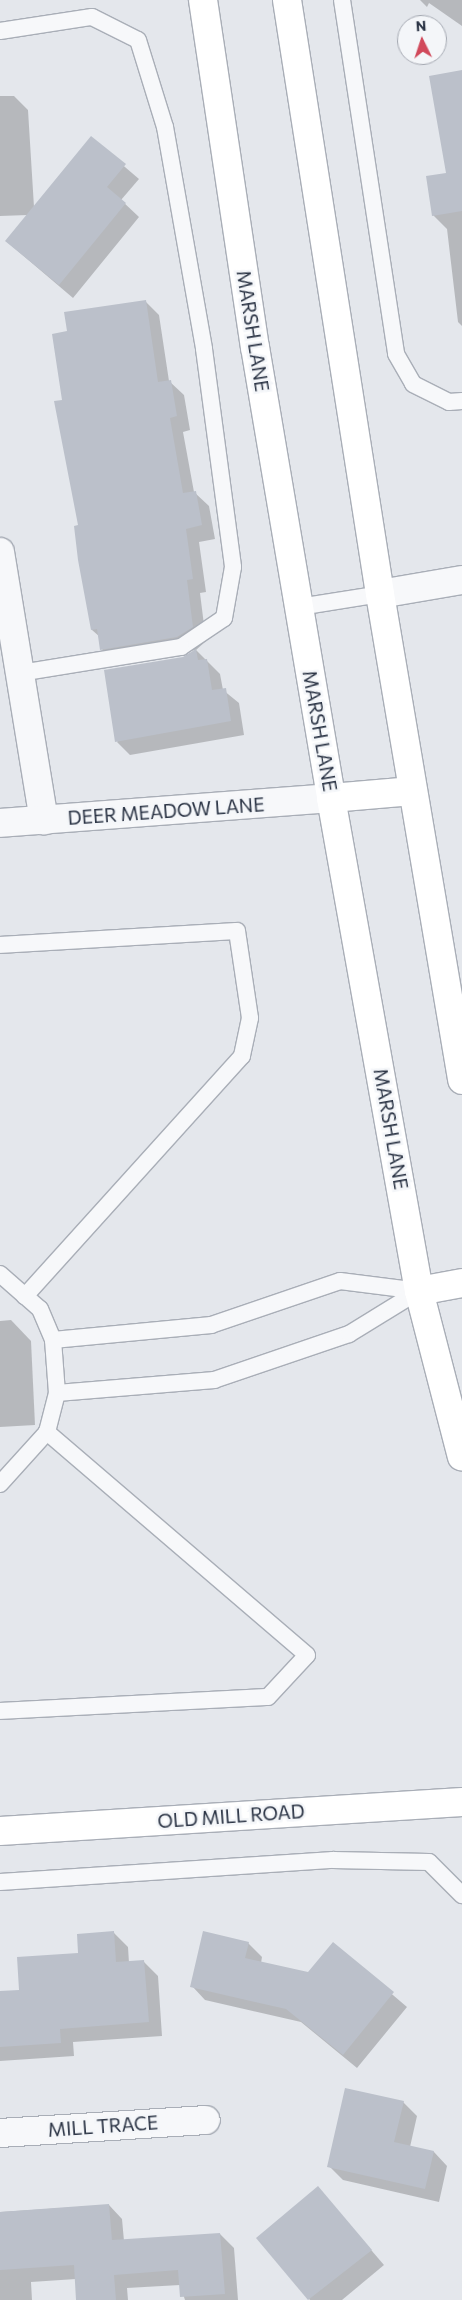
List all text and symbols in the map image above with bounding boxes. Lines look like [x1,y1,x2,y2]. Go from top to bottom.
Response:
north arrow [397,15,447,65]
text: N [415,17,427,34]
street label: MARSH LANE [232,269,274,393]
street label: MARSH LANE [298,669,342,793]
street label: DEER MEADOW LANE [67,793,265,829]
street label: MARSH LANE [369,1067,413,1191]
street label: OLD MILL ROAD [157,1799,305,1833]
street label: MILL TRACE [47,2111,159,2141]

